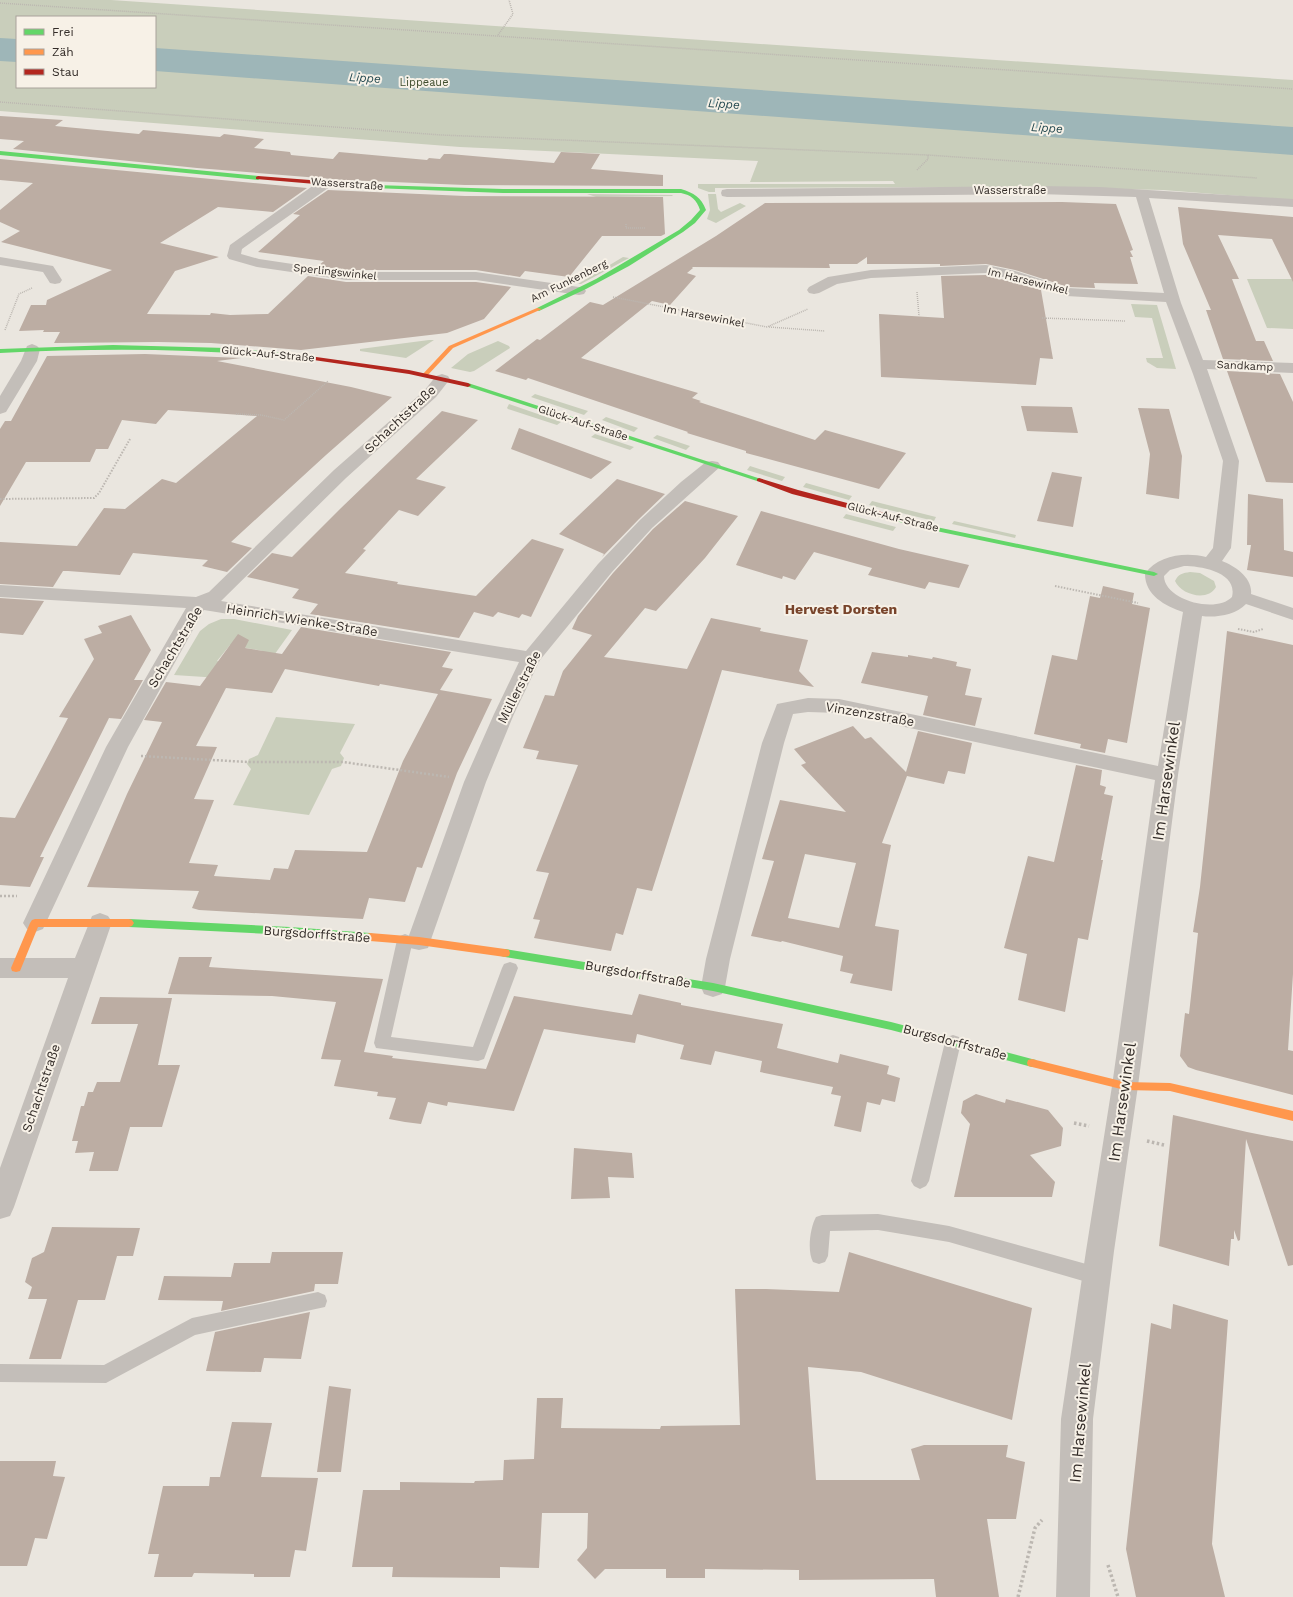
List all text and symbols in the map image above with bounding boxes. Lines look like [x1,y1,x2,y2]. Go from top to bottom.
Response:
legend [16,16,156,88]
text: Frei [52,25,74,39]
text: Zäh [52,45,74,59]
text: Stau [52,65,79,79]
water label: Lippe [349,70,381,86]
park label: Lippeaue [399,76,449,89]
water label: Lippe [708,96,740,112]
water label: Lippe [1031,120,1063,136]
street label: Wasserstraße [310,175,384,193]
street label: Wasserstraße [974,184,1046,197]
street label: Am Funkenberg [528,257,610,305]
street label: Sperlingswinkel [293,261,378,283]
street label: Im Harsewinkel [986,265,1070,297]
street label: Im Harsewinkel [662,302,746,330]
street label: Glück-Auf-Straße [221,343,315,365]
street label: Sandkamp [1216,358,1274,374]
street label: Schachtstraße [361,382,439,456]
street label: Glück-Auf-Straße [536,402,630,444]
street label: Glück-Auf-Straße [846,499,940,535]
street label: Heinrich-Wienke-Straße [225,601,379,639]
district label: Hervest Dorsten [785,601,897,617]
street label: Schachtstraße [145,604,205,690]
street label: Müllerstraße [494,648,544,726]
street label: Vinzenzstraße [825,699,915,729]
street label: Im Harsewinkel [1148,720,1184,842]
street label: Burgsdorffstraße [263,923,371,945]
street label: Burgsdorffstraße [584,957,692,991]
street label: Burgsdorffstraße [901,1021,1009,1063]
street label: Im Harsewinkel [1104,1041,1140,1163]
street label: Schachtstraße [19,1042,63,1134]
street label: Im Harsewinkel [1065,1362,1095,1484]

